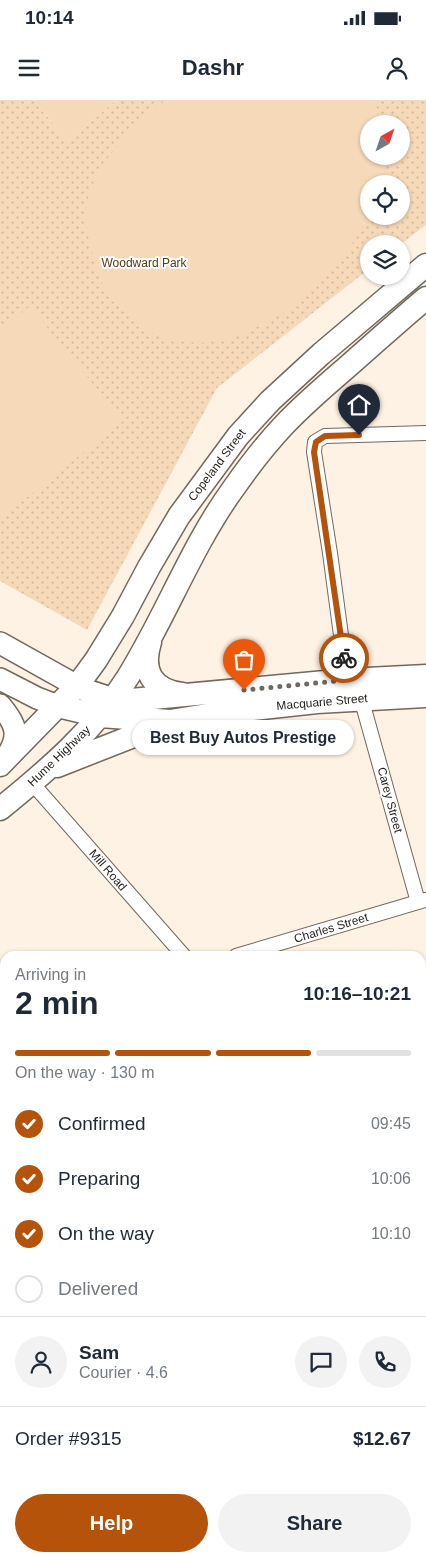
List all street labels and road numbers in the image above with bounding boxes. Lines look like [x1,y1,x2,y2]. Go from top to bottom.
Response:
street label: Copeland Street [185,426,249,504]
street label: Macquarie Street [276,691,369,713]
street label: Hume Highway [25,723,93,789]
street label: Carey Street [375,766,406,835]
street label: Mill Road [86,847,130,893]
street label: Charles Street [292,910,370,946]

